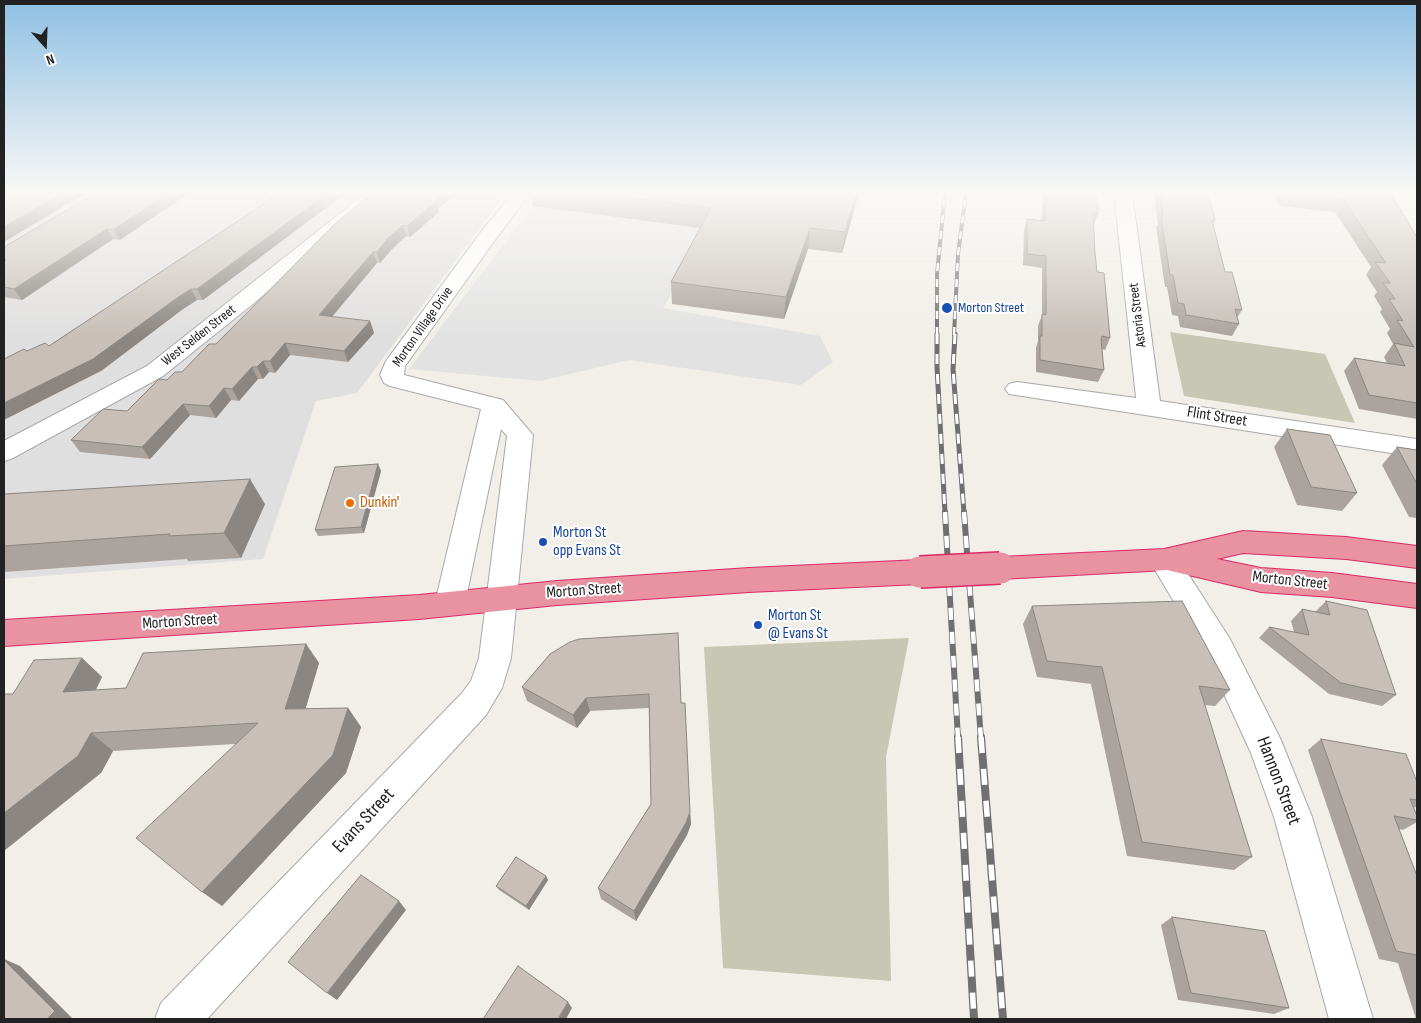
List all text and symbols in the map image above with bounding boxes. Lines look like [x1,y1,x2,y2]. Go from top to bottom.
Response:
north arrow [20,20,70,70]
text: N [44,50,57,69]
street label: Astoria Street [1126,282,1150,348]
street label: Morton Village Drive [389,284,457,370]
place label: Morton Street [958,300,1024,316]
marker: Morton Street [940,301,954,315]
street label: West Selden Street [159,302,239,370]
street label: Flint Street [1186,403,1248,431]
place label: Dunkin' [360,493,399,513]
marker: Dunkin' [344,497,356,509]
place label: Morton St opp Evans St [553,523,621,561]
marker: Morton St opp Evans St [537,536,549,548]
street label: Morton Street [1251,568,1329,594]
street label: Morton Street [546,579,622,603]
place label: Morton St @ Evans St [768,606,828,644]
street label: Morton Street [142,610,218,634]
marker: Morton St @ Evans St [752,619,764,631]
street label: Hannon Street [1251,734,1305,828]
street label: Evans Street [328,784,400,858]

